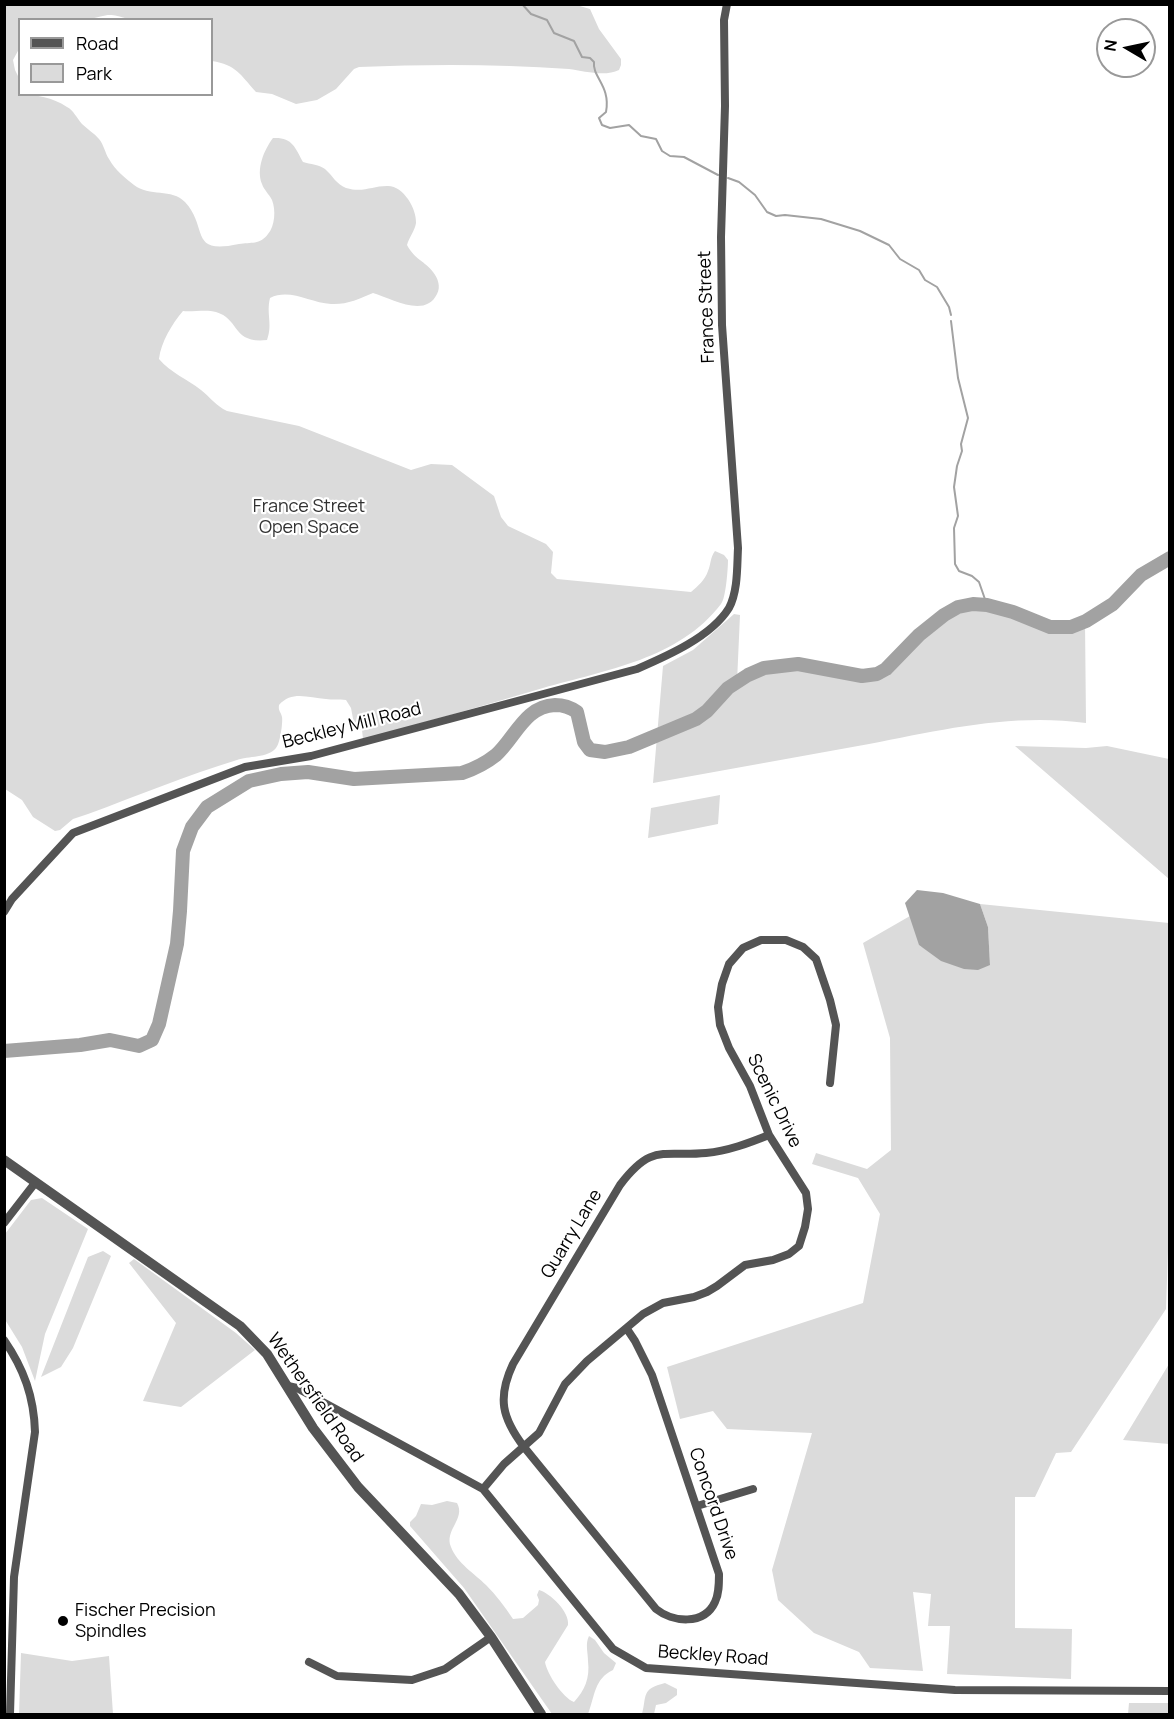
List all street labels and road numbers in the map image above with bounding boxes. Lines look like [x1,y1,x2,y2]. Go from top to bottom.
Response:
street label: France Street [694,250,720,364]
street label: Beckley Mill Road [280,698,424,754]
street label: Scenic Drive [742,1051,806,1151]
street label: Quarry Lane [537,1186,607,1282]
street label: Wethersfield Road [262,1329,368,1467]
street label: Concord Drive [684,1445,742,1563]
street label: Beckley Road [657,1641,769,1671]

